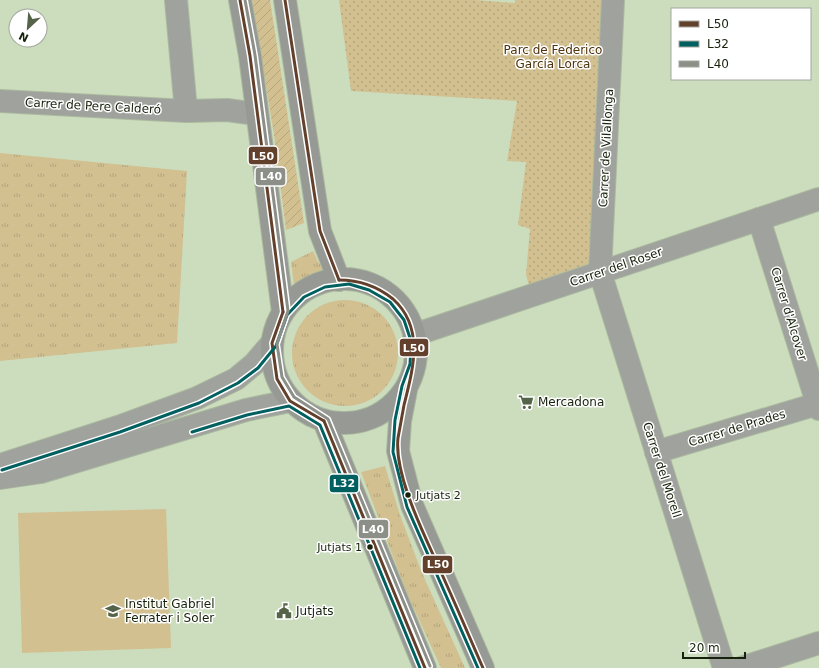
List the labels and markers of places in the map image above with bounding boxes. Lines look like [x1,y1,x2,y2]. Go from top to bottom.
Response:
supermarket icon: Mercadona [517,393,535,411]
place label: Mercadona [538,395,604,409]
place label: Jutjats 2 [415,489,461,502]
marker: Jutjats 2 [403,490,413,500]
place label: Jutjats 1 [316,541,362,554]
marker: Jutjats 1 [365,542,375,552]
place label: Institut Gabriel Ferrater i Soler [125,597,215,625]
school or university icon: Institut Gabriel Ferrater i Soler [104,602,122,620]
public building icon: Jutjats [275,602,293,620]
place label: Jutjats [295,604,334,618]

